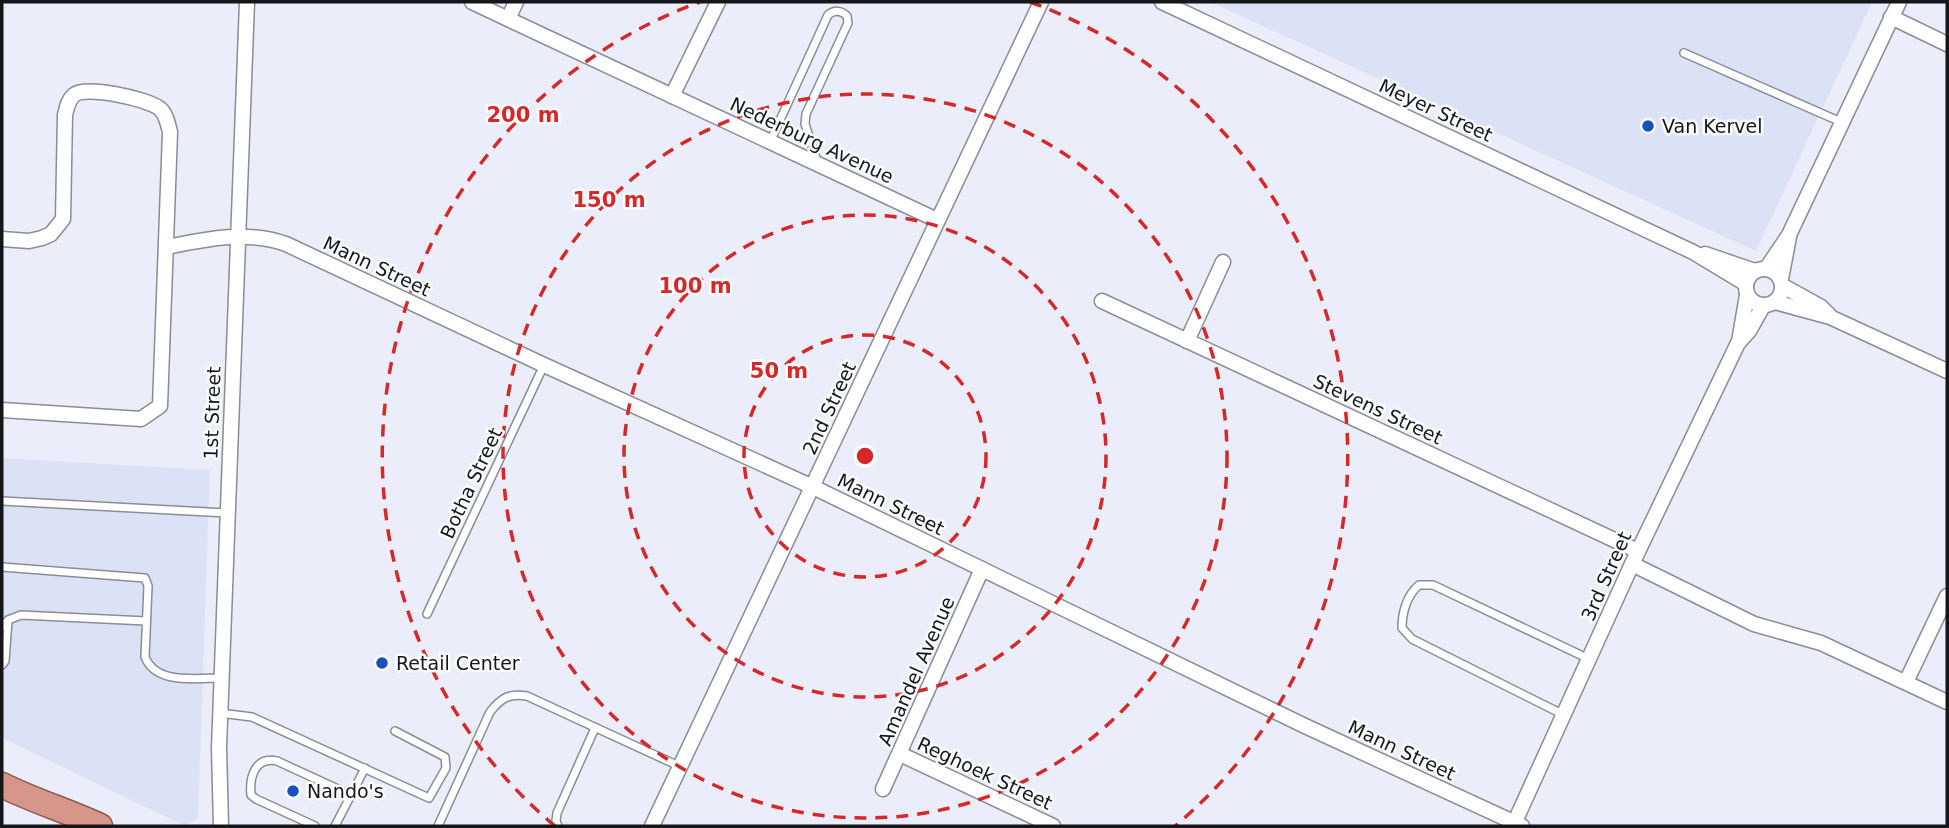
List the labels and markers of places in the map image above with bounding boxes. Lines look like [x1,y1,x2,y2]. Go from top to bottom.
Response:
place label: Van Kervel [1662,115,1762,137]
marker: Van Kervel [1640,118,1656,134]
centre of rings [853,444,877,468]
place label: Retail Center [396,652,520,674]
marker: Retail Center [374,655,390,671]
place label: Nando's [307,780,384,802]
marker: Nando's [285,783,301,799]

